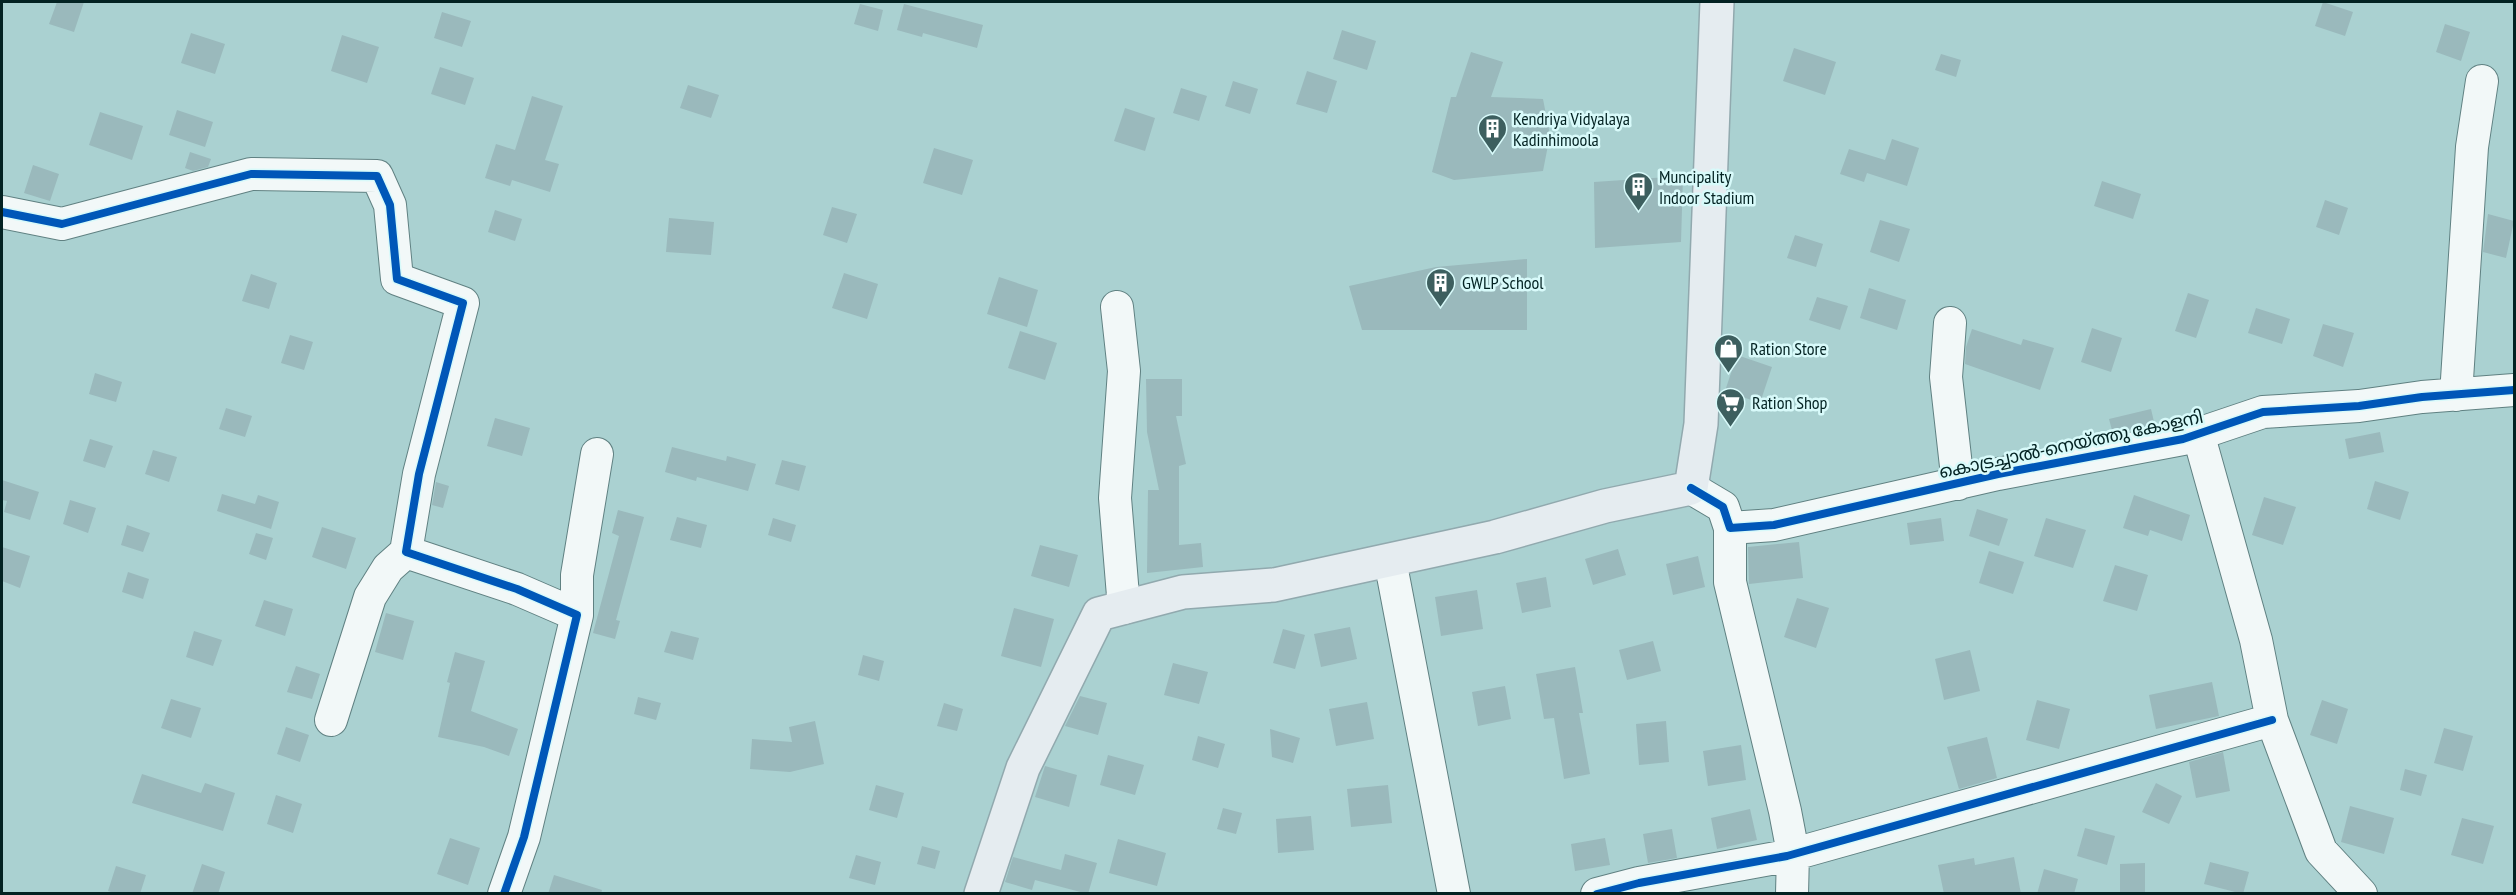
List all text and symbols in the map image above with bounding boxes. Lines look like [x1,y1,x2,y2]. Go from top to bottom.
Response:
place label: Kendriya Vidyalaya Kadinhimoola [1513,107,1630,151]
building icon: Kendriya Vidyalaya Kadinhimoola [1476,112,1508,154]
place label: Muncipality Indoor Stadium [1659,165,1754,209]
building icon: Muncipality Indoor Stadium [1622,170,1654,212]
building icon: GWLP School [1425,266,1457,308]
place label: GWLP School [1462,271,1544,294]
shop icon: Ration Store [1713,332,1745,374]
place label: Ration Store [1750,337,1827,360]
supermarket icon: Ration Shop [1715,386,1747,428]
place label: Ration Shop [1752,391,1828,414]
street label: കൊട്രച്ചാൽ-നെയ്ത്തു കോളനി [1937,405,2205,484]

